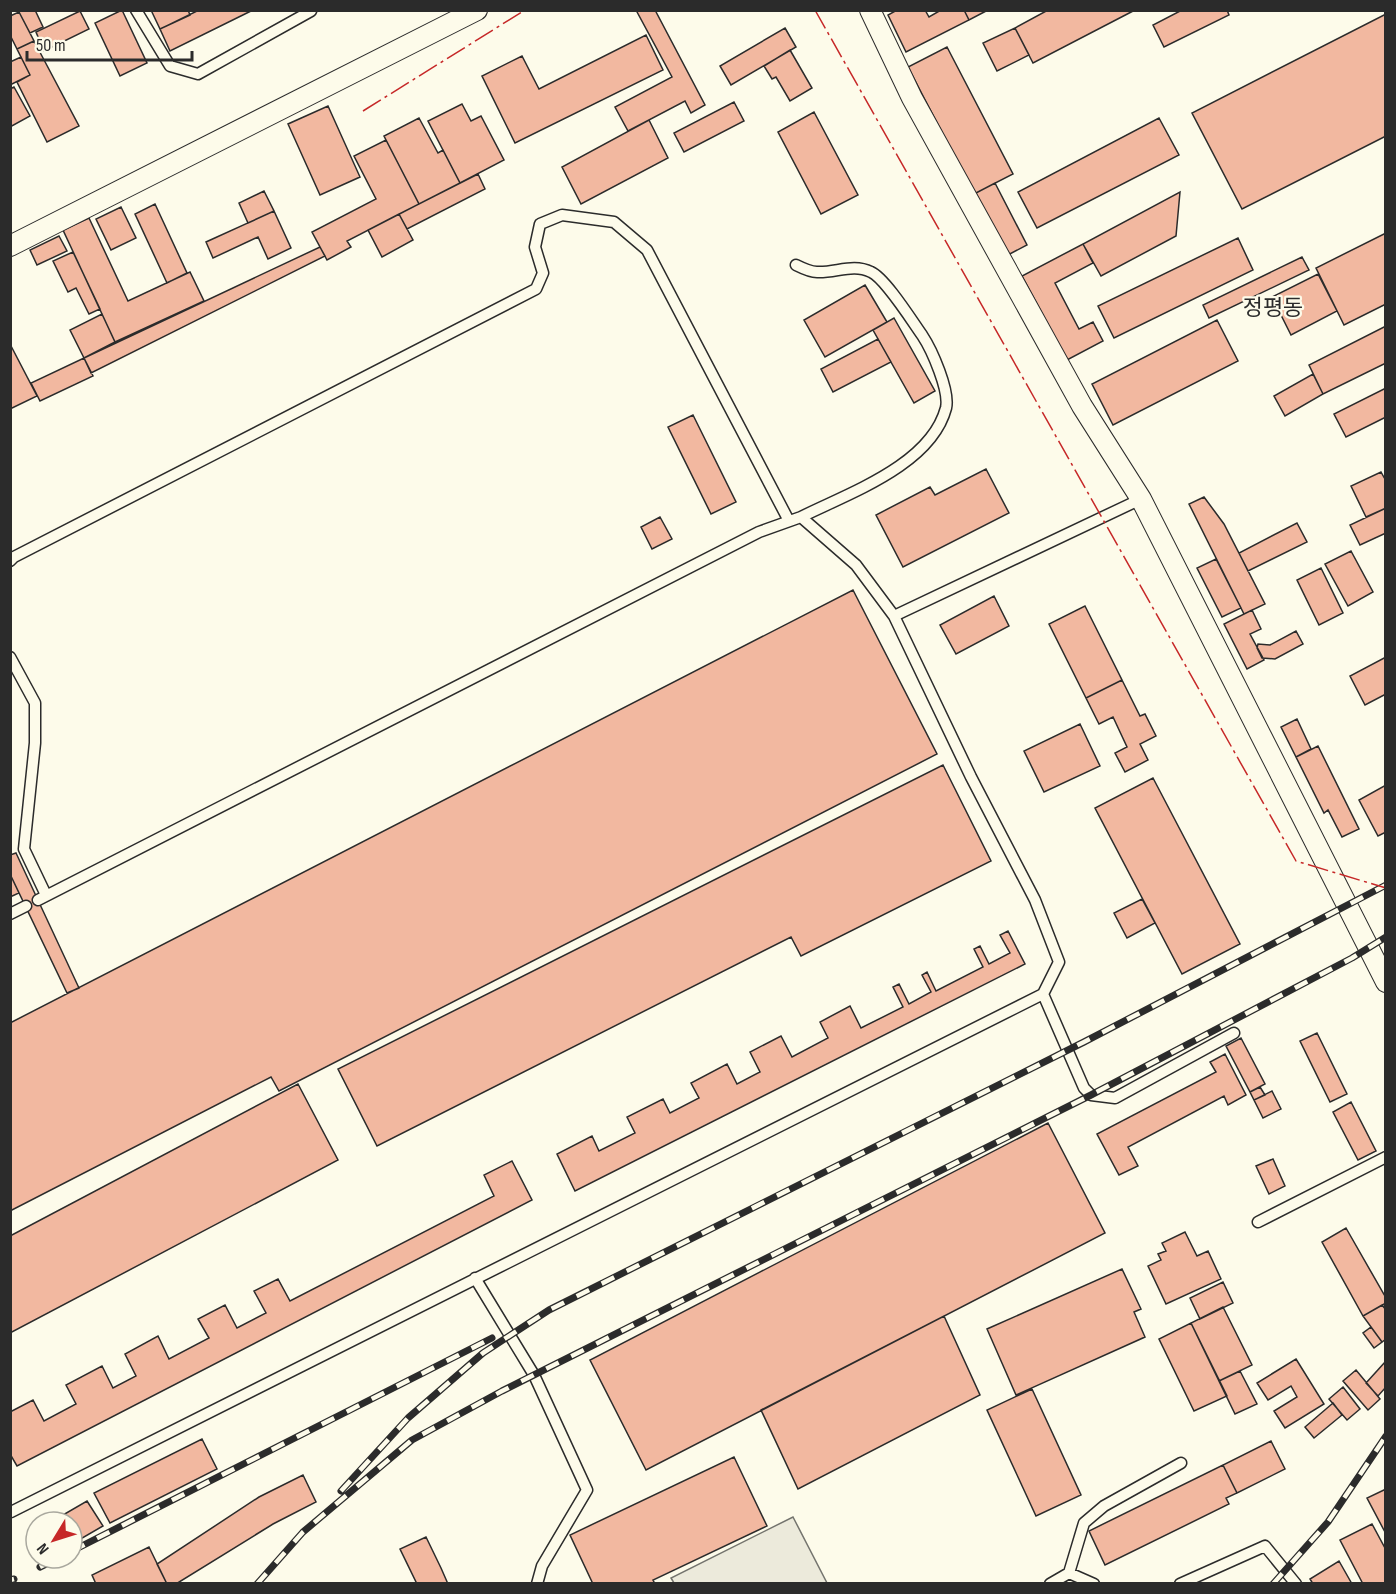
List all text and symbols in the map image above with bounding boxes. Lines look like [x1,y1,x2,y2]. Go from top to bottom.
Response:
scale bar [27,24,192,62]
text: 50 m [36,35,66,56]
district label: 정평동 [1243,295,1303,322]
north arrow [24,1510,84,1570]
text: N [33,1539,53,1558]

